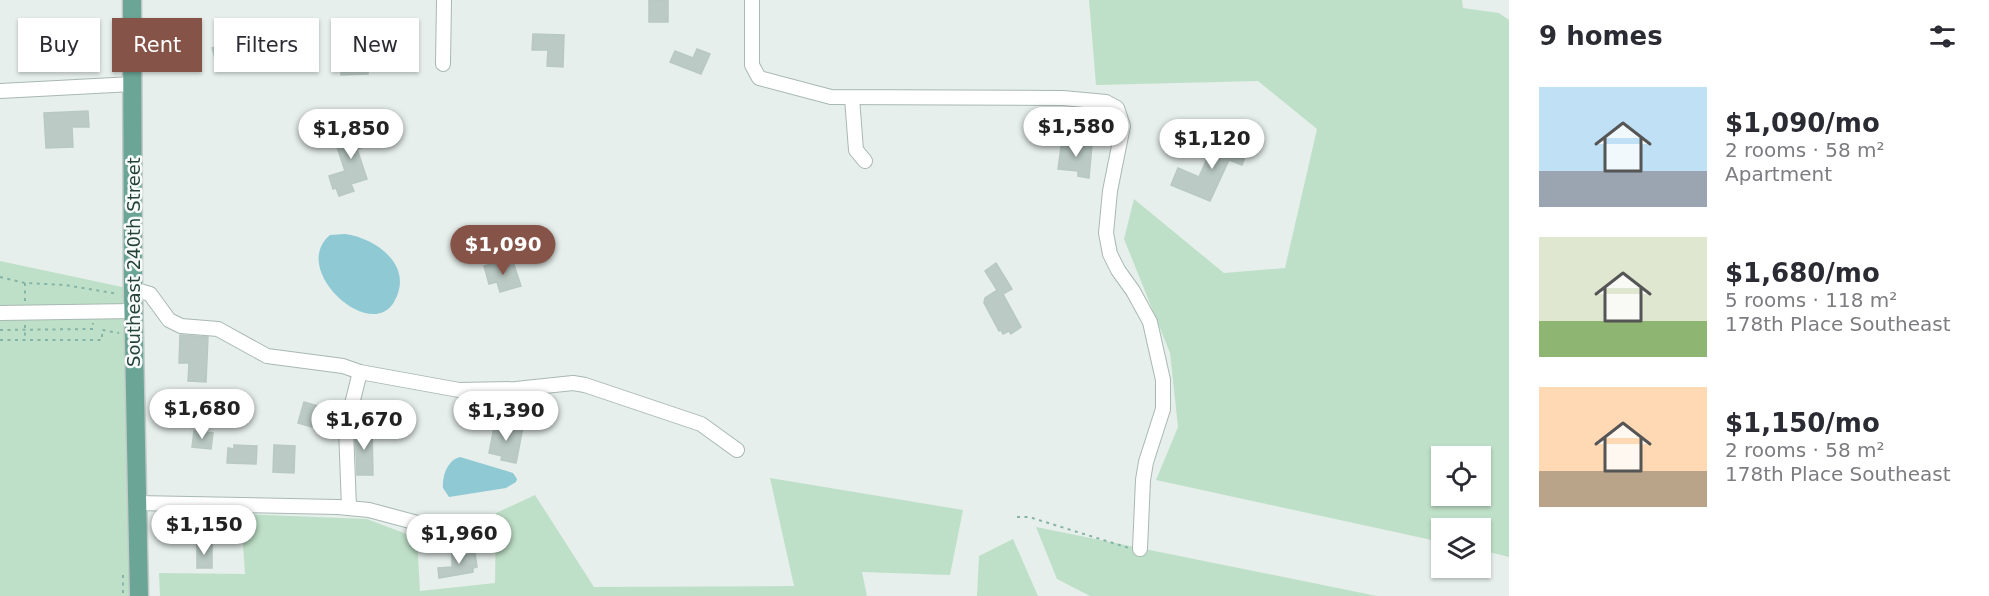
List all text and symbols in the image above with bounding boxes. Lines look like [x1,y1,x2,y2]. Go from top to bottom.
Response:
chip: Buy [18,18,100,72]
chip: Rent [112,18,202,72]
chip: Filters [214,18,319,72]
chip: New [331,18,419,72]
icon: filters [1926,20,1959,53]
text: 9 homes [1539,21,1663,51]
pin: $1,580 [1027,107,1125,158]
text: $1,090/mo [1725,108,1880,138]
pin: $1,850 [302,109,400,160]
icon: home [1587,111,1659,183]
text: $1,580 [1037,114,1115,138]
text: $1,850 [312,116,390,140]
pin: $1,120 [1163,119,1261,170]
text: $1,120 [1173,126,1251,150]
text: 2 rooms · 58 m² [1725,138,1885,162]
street label: Southeast 240th Street [123,157,144,367]
text: Apartment [1725,162,1832,186]
pin: $1,090 [454,225,552,276]
text: $1,090 [464,232,542,256]
text: $1,680/mo [1725,258,1880,288]
icon: home [1587,261,1659,333]
text: 5 rooms · 118 m² [1725,288,1897,312]
text: 178th Place Southeast [1725,312,1951,336]
pin: $1,680 [153,389,251,440]
pin: $1,390 [457,391,555,442]
text: $1,680 [163,396,241,420]
text: $1,390 [467,398,545,422]
pin: $1,670 [315,400,413,451]
text: $1,670 [325,407,403,431]
text: $1,150/mo [1725,408,1880,438]
icon: home [1587,411,1659,483]
text: 2 rooms · 58 m² [1725,438,1885,462]
map controls [1431,446,1491,578]
button: locate [1431,446,1491,506]
text: 178th Place Southeast [1725,462,1951,486]
pin: $1,150 [155,505,253,556]
text: $1,150 [165,512,243,536]
pin: $1,960 [410,514,508,565]
button: layers [1431,518,1491,578]
text: $1,960 [420,521,498,545]

